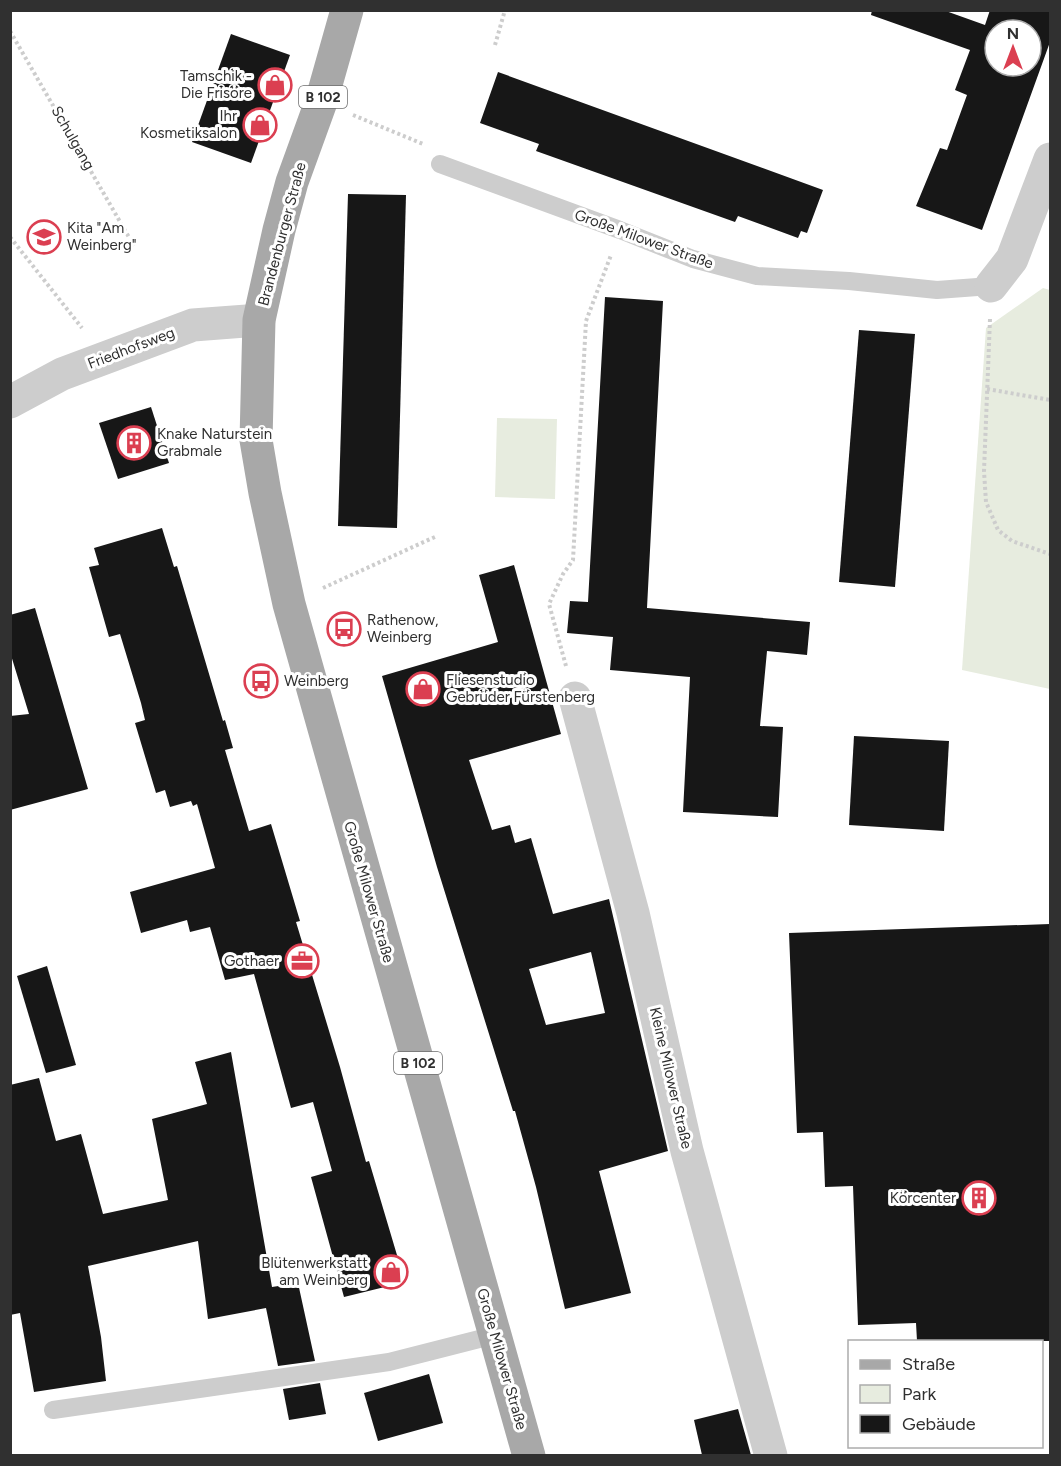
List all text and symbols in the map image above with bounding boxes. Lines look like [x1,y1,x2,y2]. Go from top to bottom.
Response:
north arrow [983,18,1043,78]
text: N [1007,24,1019,43]
place label: Tamschik - Die Frisöre [180,67,252,102]
shop icon: Tamschik - Die Frisöre [257,67,293,103]
road number: B 102 [299,86,347,108]
street label: Schulgang [47,103,99,173]
place label: Ihr Kosmetiksalon [140,107,237,142]
shop icon: Ihr Kosmetiksalon [242,107,278,143]
street label: Brandenburger Straße [254,160,310,308]
street label: Große Milower Straße [572,206,716,272]
school or university icon: Kita "Am Weinberg" [26,219,62,255]
place label: Kita "Am Weinberg" [67,219,137,254]
street label: Friedhofsweg [85,323,177,373]
building icon: Knake Naturstein Grabmale [116,425,152,461]
place label: Knake Naturstein Grabmale [157,425,272,460]
bus stop icon: Rathenow, Weinberg [326,611,362,647]
place label: Rathenow, Weinberg [367,611,438,646]
bus stop icon: Weinberg [243,663,279,699]
shop icon: Fliesenstudio Gebrüder Fürstenberg [405,671,441,707]
place label: Fliesenstudio Gebrüder Fürstenberg [446,671,595,706]
place label: Weinberg [284,672,349,690]
street label: Große Milower Straße [340,819,398,965]
office icon: Gothaer [284,943,320,979]
place label: Gothaer [224,952,279,970]
street label: Kleine Milower Straße [646,1005,696,1151]
road number: B 102 [394,1052,442,1074]
building icon: Körcenter [961,1180,997,1216]
place label: Körcenter [890,1189,956,1207]
place label: Blütenwerkstatt am Weinberg [261,1254,368,1289]
shop icon: Blütenwerkstatt am Weinberg [373,1254,409,1290]
street label: Große Milower Straße [473,1286,531,1432]
legend [848,1340,1043,1448]
text: Straße [902,1353,955,1375]
text: Park [902,1383,937,1405]
text: Gebäude [902,1413,976,1435]

